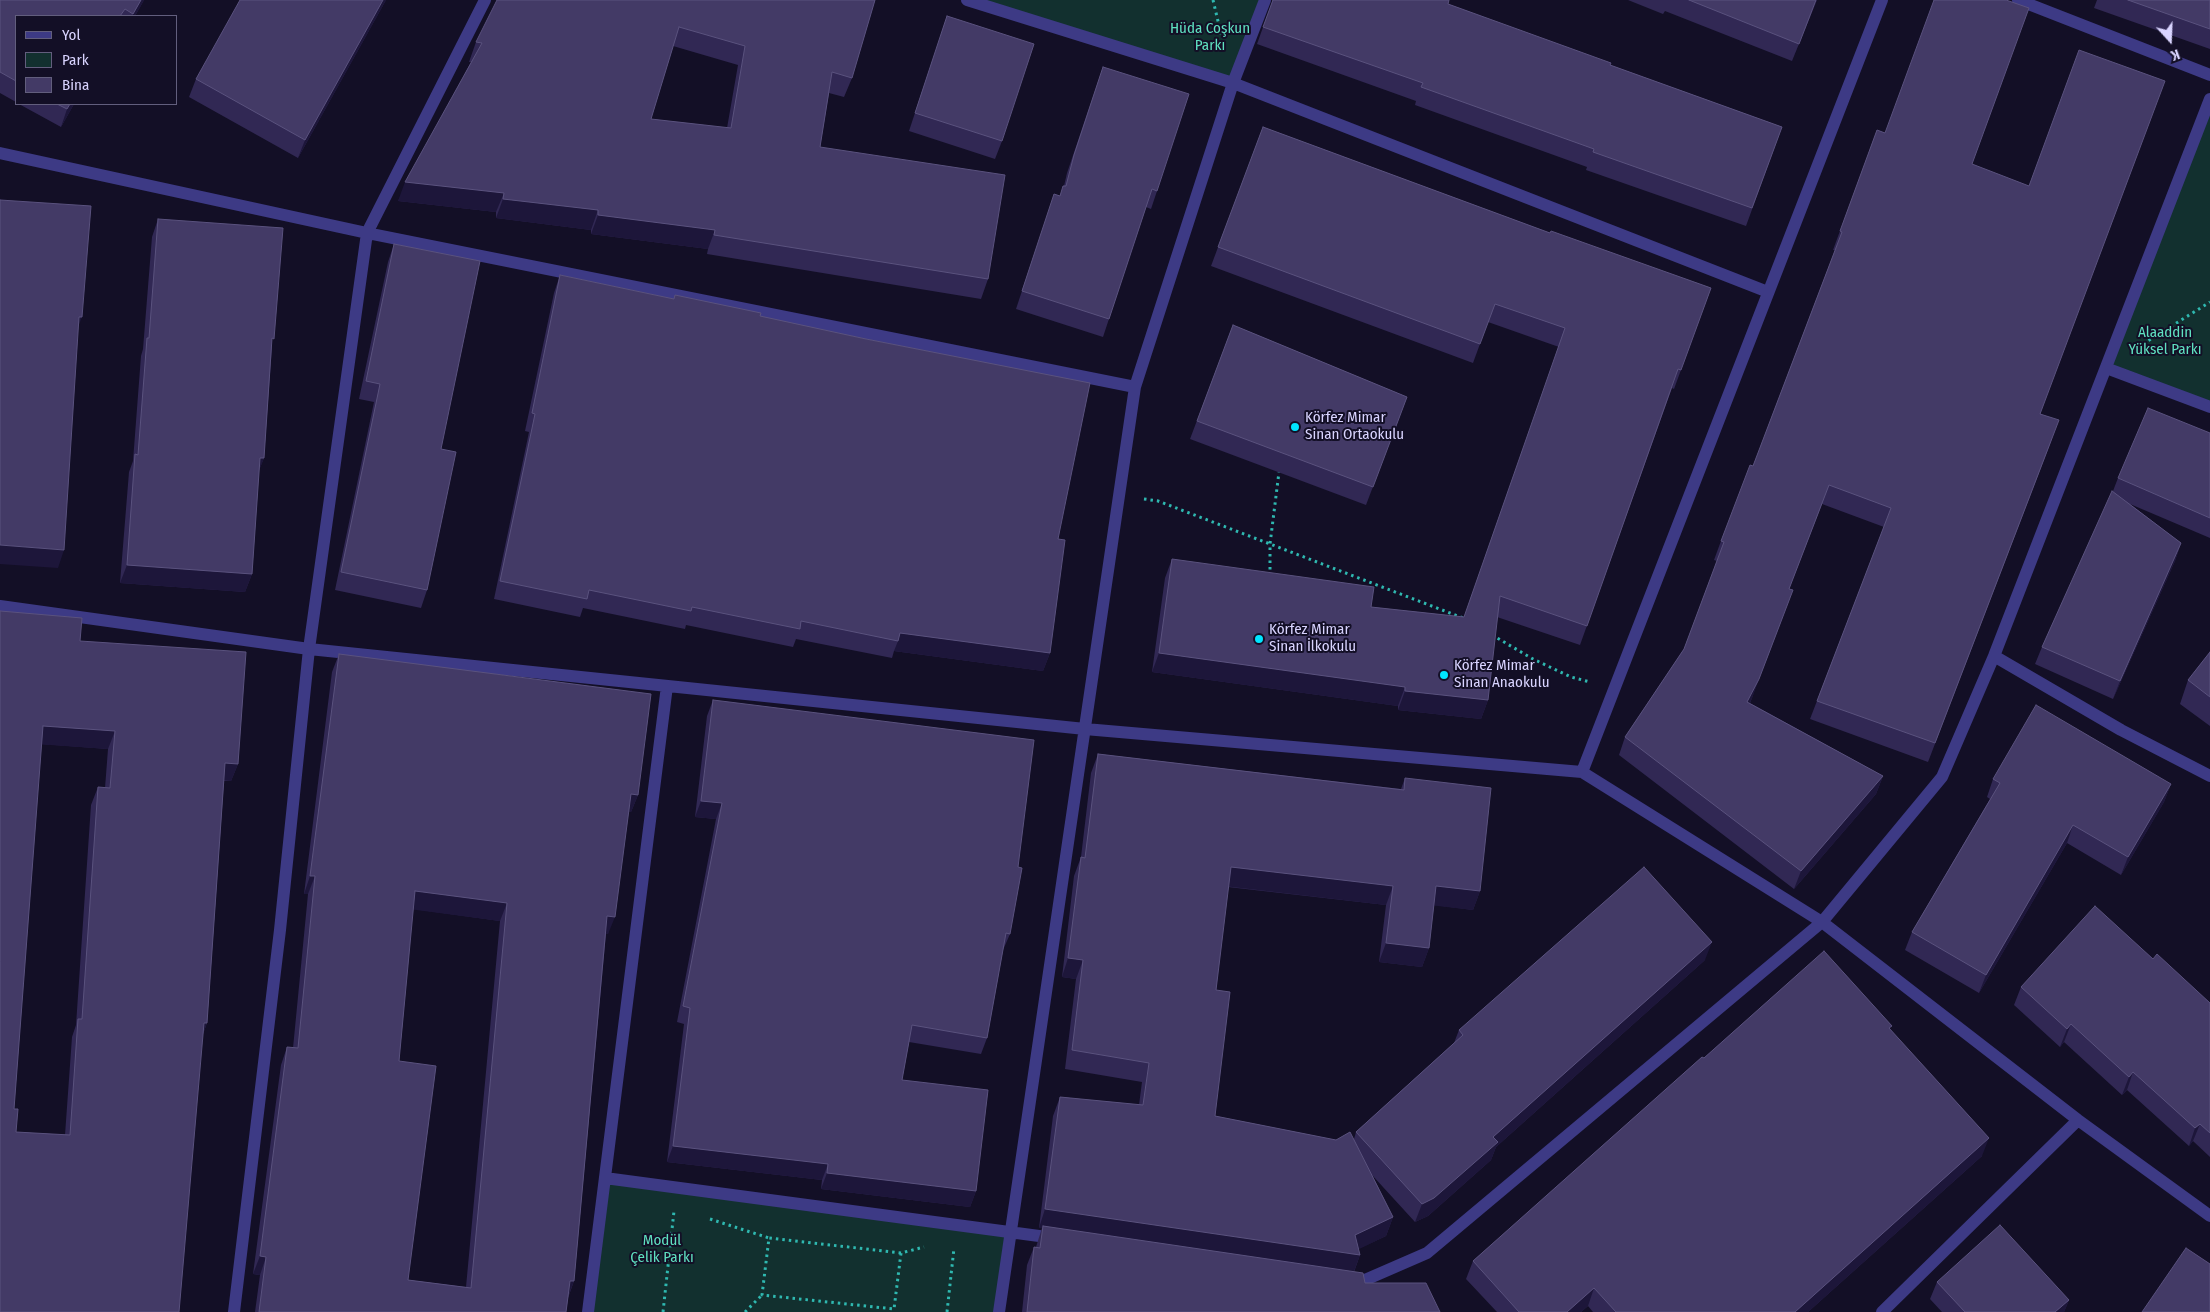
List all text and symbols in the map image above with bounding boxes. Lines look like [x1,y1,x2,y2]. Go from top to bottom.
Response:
legend [15,15,178,105]
north arrow [2145,15,2195,65]
park label: Hüda Coşkun Parkı [1170,20,1250,55]
text: Yol [62,26,80,44]
text: K [2169,45,2182,64]
text: Park [62,51,89,69]
text: Bina [62,76,89,94]
park label: Alaaddin Yüksel Parkı [2128,324,2202,359]
place label: Körfez Mimar Sinan Ortaokulu [1305,409,1404,444]
marker: Körfez Mimar Sinan Ortaokulu [1289,421,1301,433]
place label: Körfez Mimar Sinan İlkokulu [1269,621,1356,656]
marker: Körfez Mimar Sinan İlkokulu [1253,633,1265,645]
place label: Körfez Mimar Sinan Anaokulu [1454,657,1549,692]
marker: Körfez Mimar Sinan Anaokulu [1438,669,1450,681]
park label: Modül Çelik Parkı [630,1232,694,1267]

